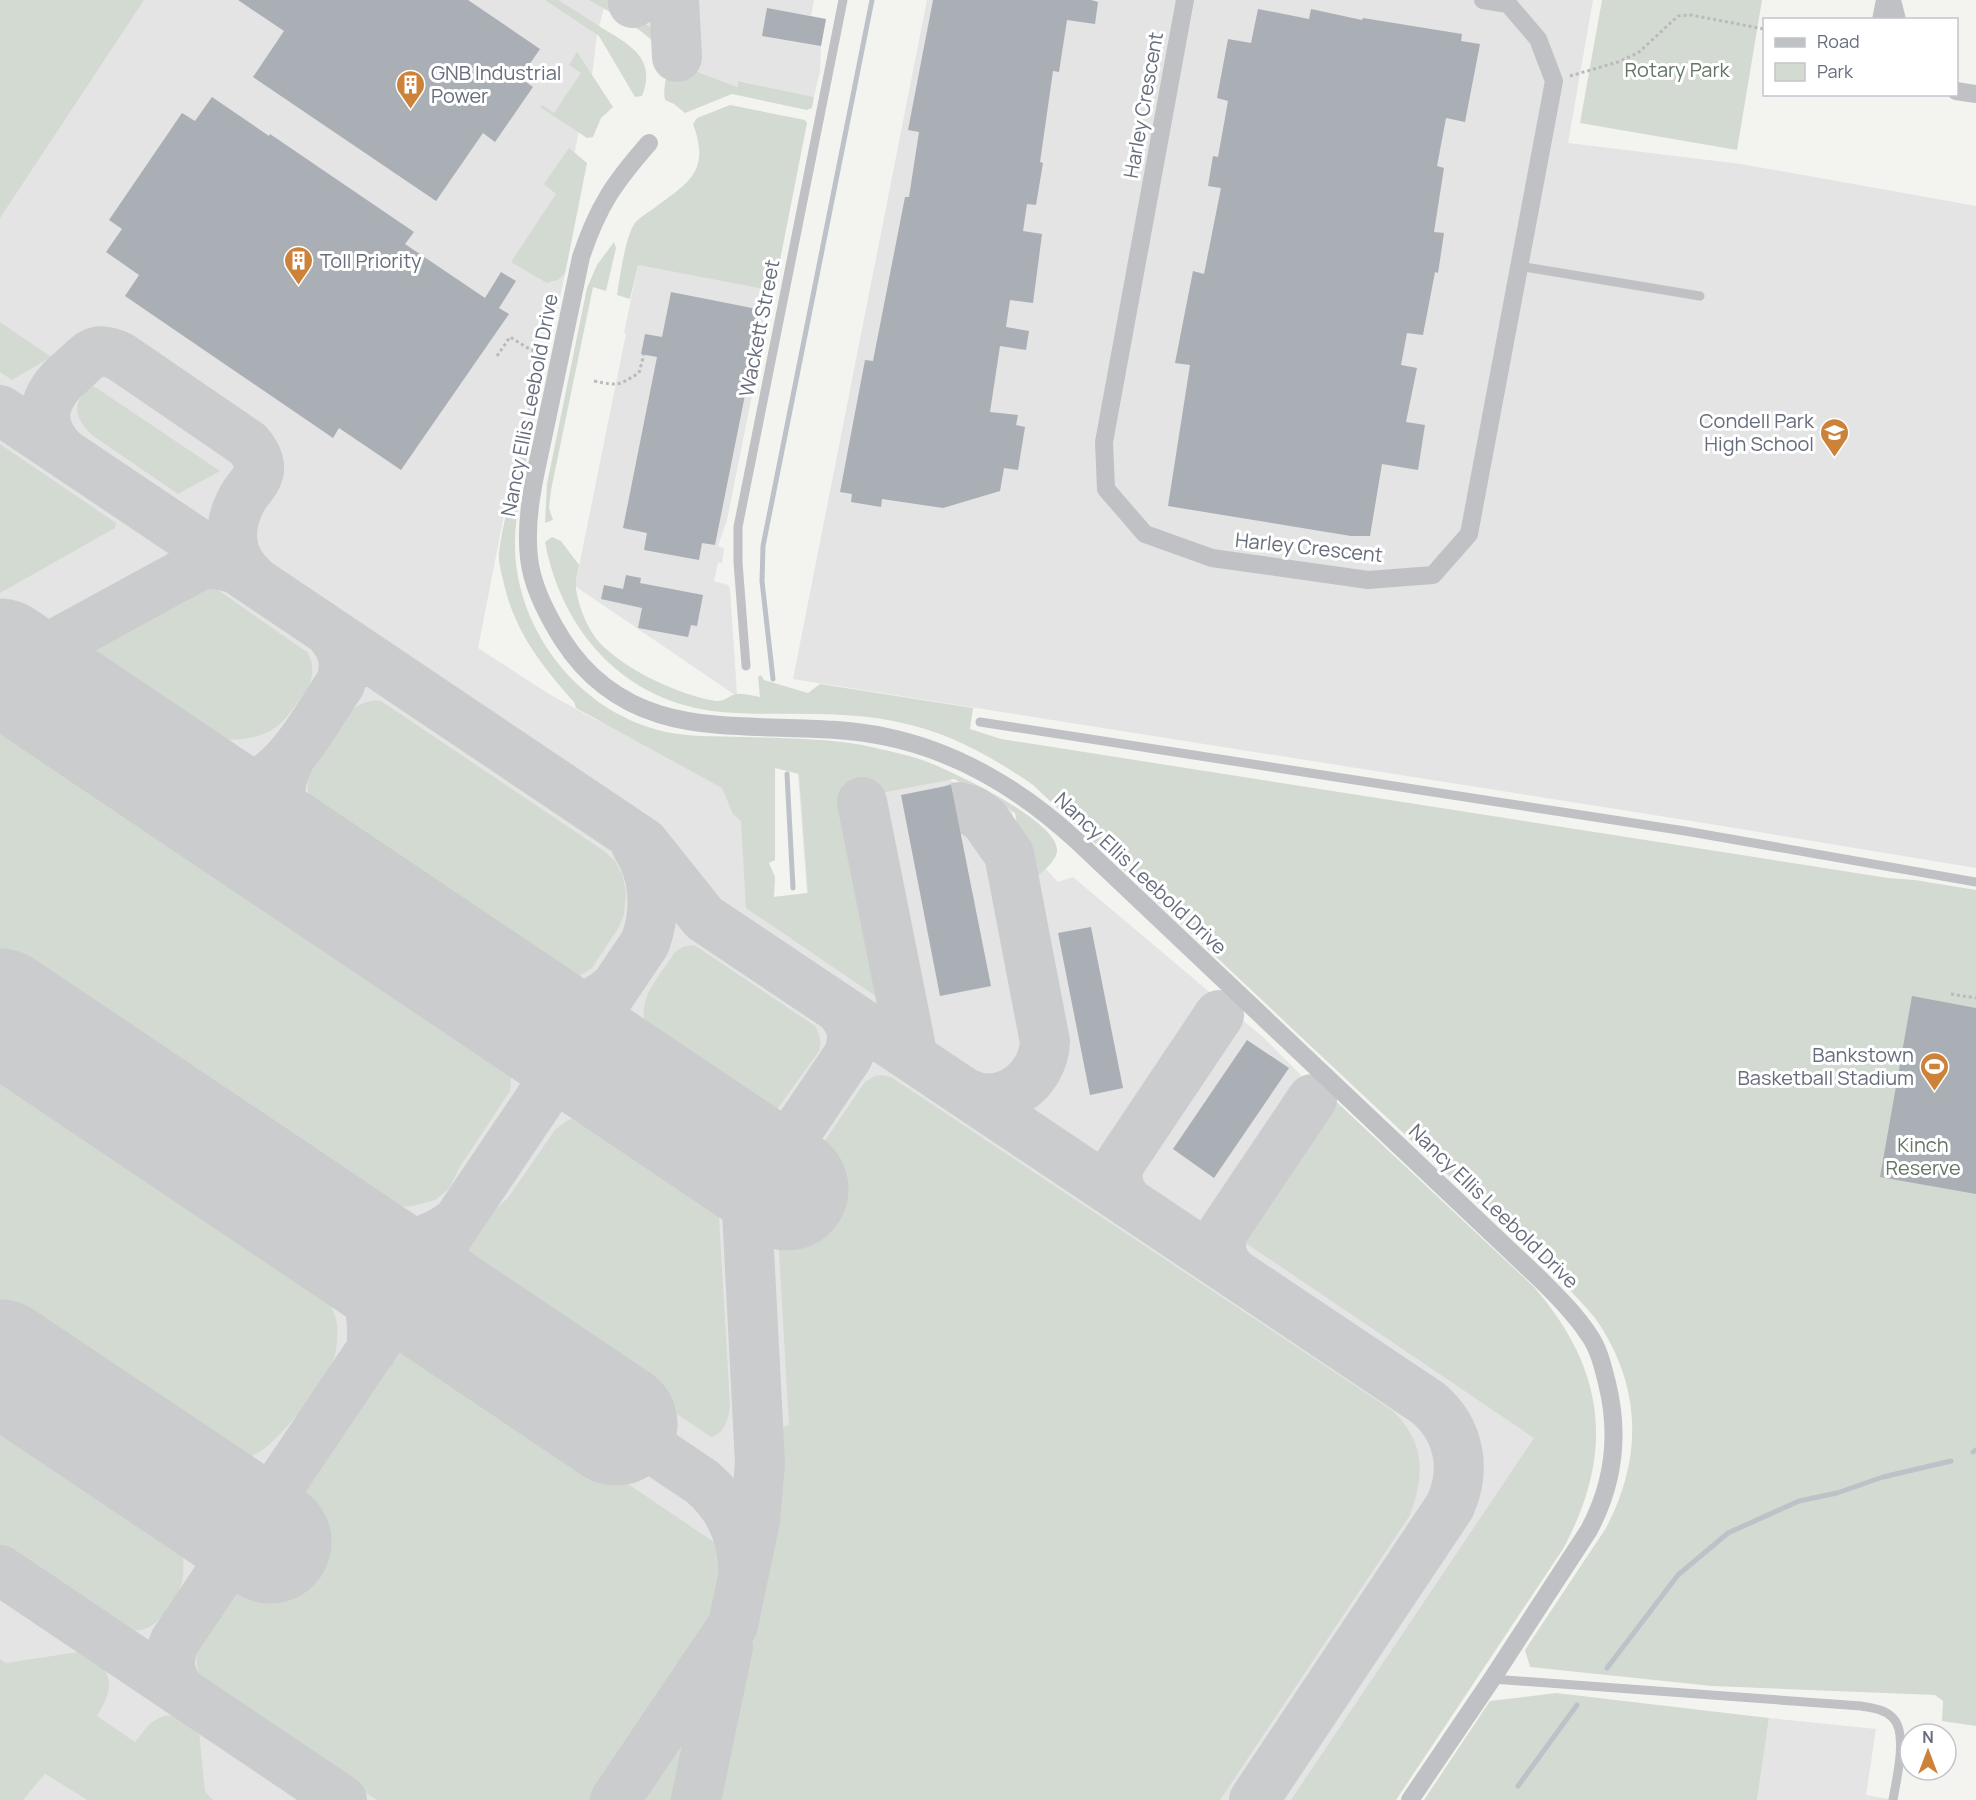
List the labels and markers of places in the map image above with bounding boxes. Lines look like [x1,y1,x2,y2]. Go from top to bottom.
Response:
place label: GNB Industrial Power [431,59,561,109]
building icon: GNB Industrial Power [394,68,426,110]
building icon: Toll Priority [283,244,315,286]
place label: Toll Priority [320,247,422,274]
place label: Condell Park High School [1699,407,1815,457]
school or university icon: Condell Park High School [1819,416,1851,458]
place label: Bankstown Basketball Stadium [1738,1041,1914,1091]
sports icon: Bankstown Basketball Stadium [1919,1050,1951,1092]

